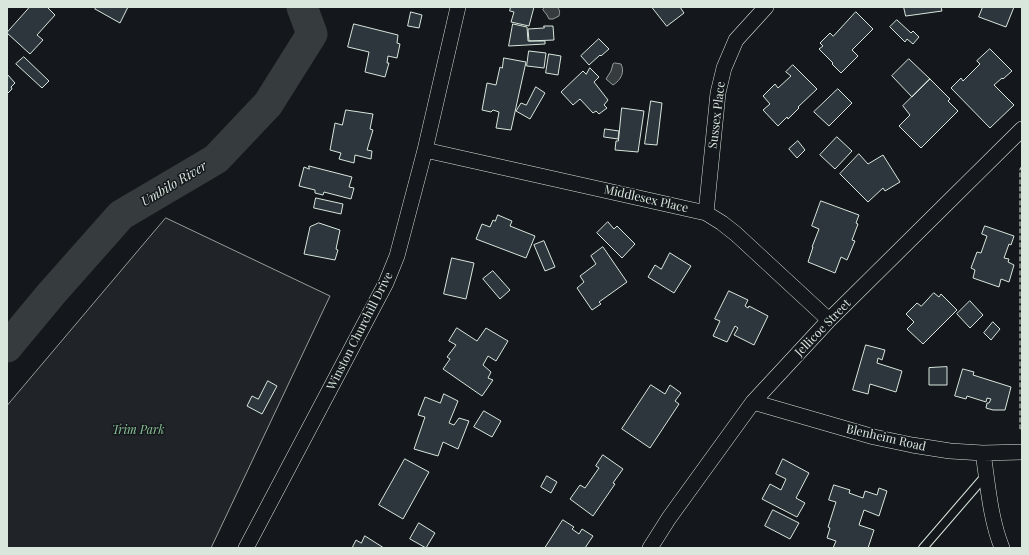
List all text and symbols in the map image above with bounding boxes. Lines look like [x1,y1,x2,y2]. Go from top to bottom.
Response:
street label: Sussex Place [706,81,728,149]
water label: Umbilo River [138,158,210,210]
street label: Middlesex Place [602,182,690,216]
street label: Winston Churchill Drive [324,270,396,392]
street label: Jellicoe Street [792,296,854,360]
street label: Blenheim Road [845,422,927,454]
park label: Trim Park [112,423,164,437]

